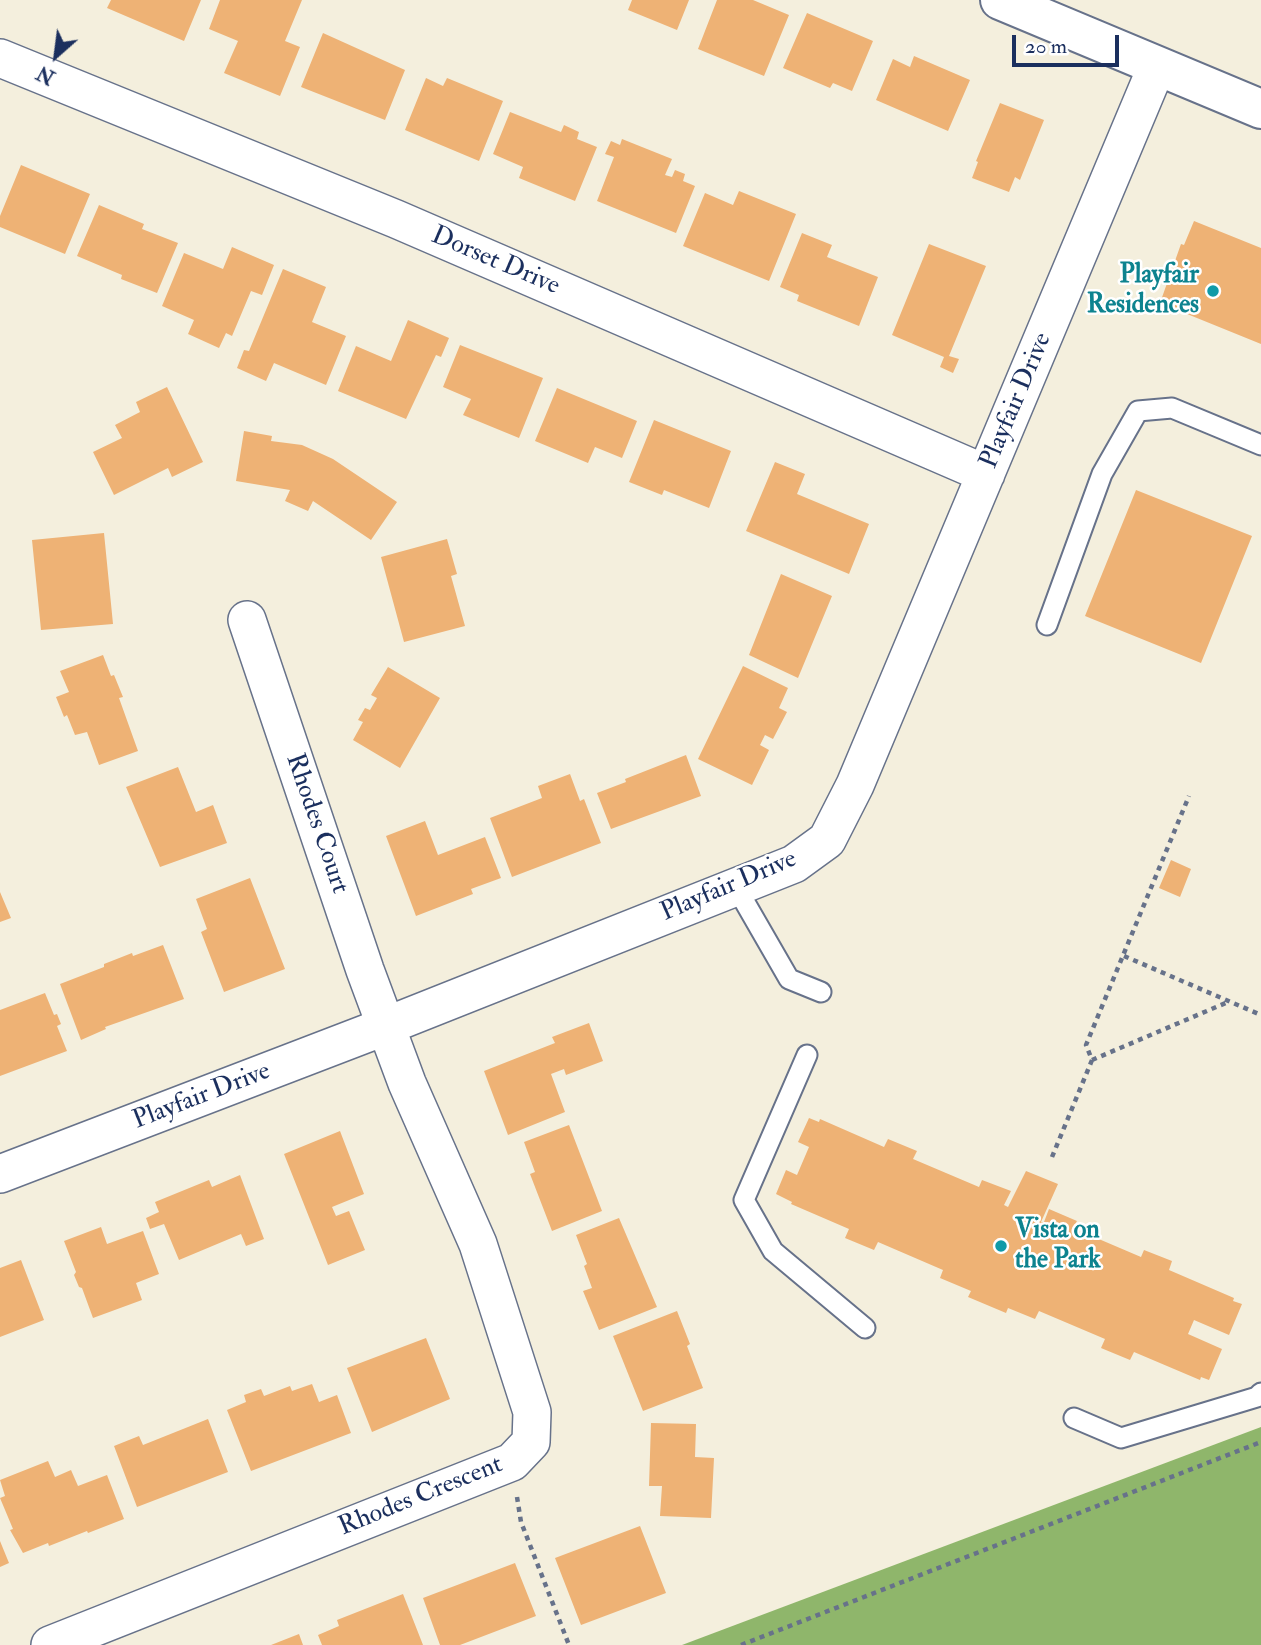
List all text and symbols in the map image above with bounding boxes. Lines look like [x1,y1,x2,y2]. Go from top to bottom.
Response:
north arrow [21,21,91,91]
scale bar [1016,21,1123,65]
text: 20 m [1025,33,1067,60]
text: N [33,60,59,89]
street label: Dorset Drive [426,221,564,303]
place label: Playfair Residences [1087,260,1199,322]
marker: Playfair Residences [1205,283,1221,299]
street label: Playfair Drive [974,328,1060,474]
street label: Rhodes Court [277,750,355,898]
street label: Playfair Drive [656,844,802,930]
street label: Playfair Drive [129,1057,275,1137]
place label: Vista on the Park [1015,1215,1101,1276]
marker: Vista on the Park [993,1238,1009,1254]
street label: Rhodes Crescent [334,1450,508,1544]

